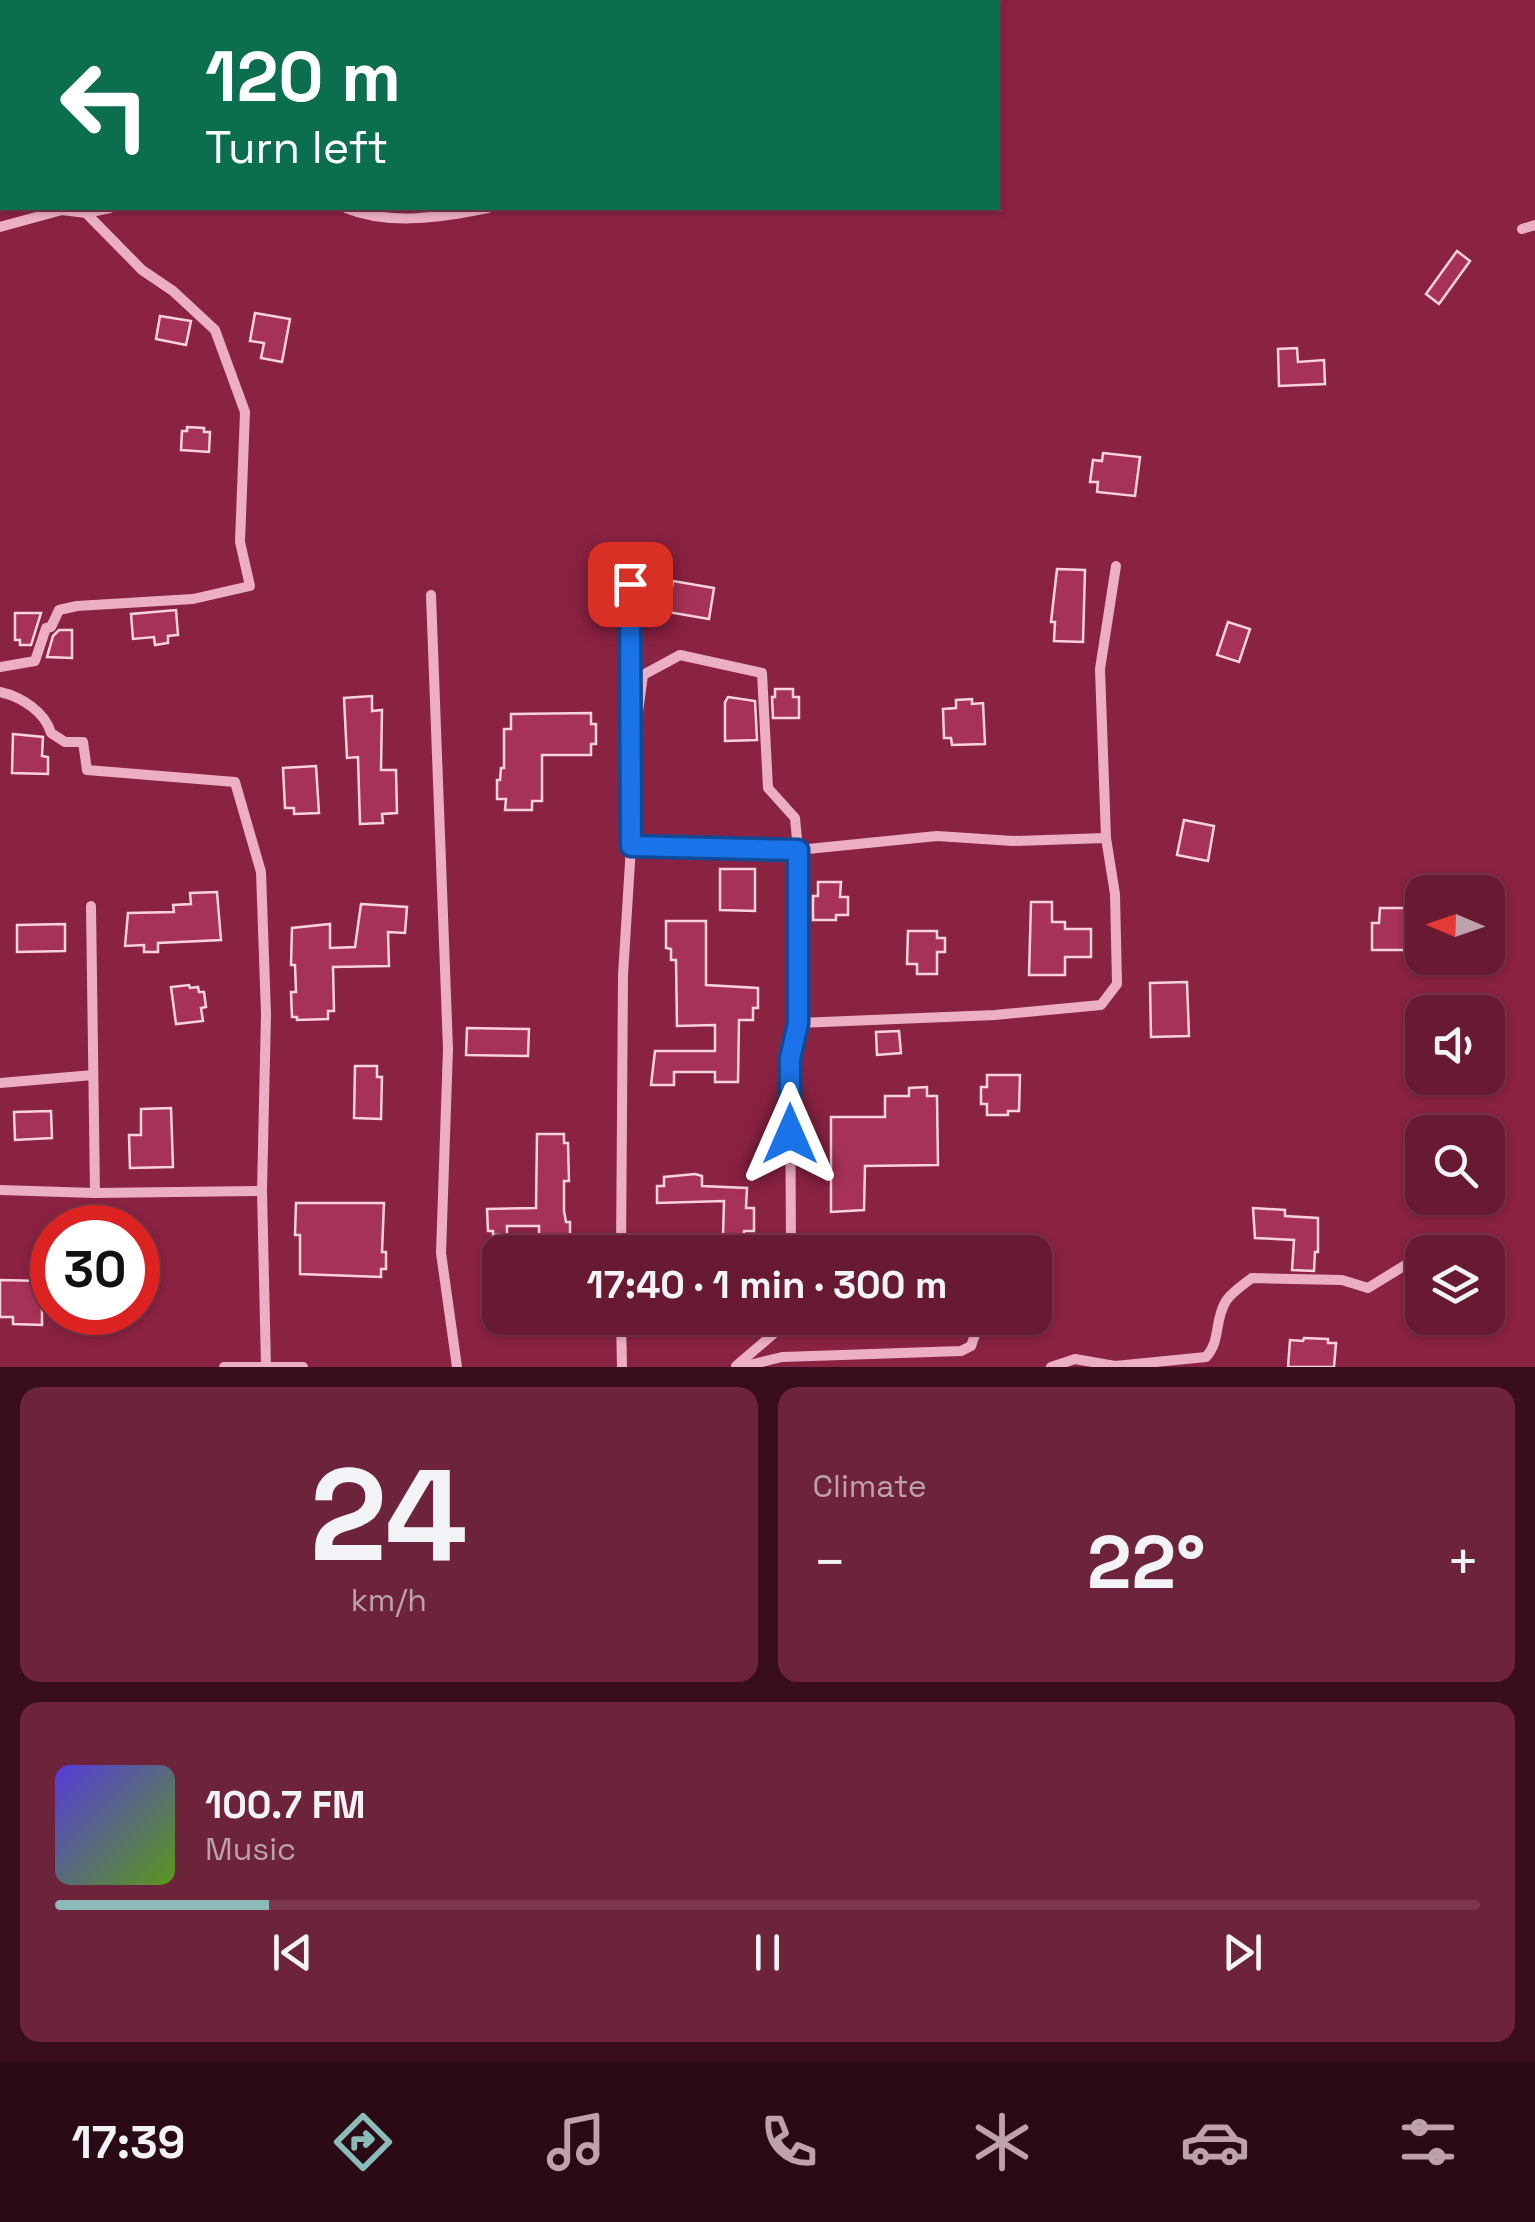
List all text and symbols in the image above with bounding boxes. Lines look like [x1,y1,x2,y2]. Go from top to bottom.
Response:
text: 120 m [205,32,401,121]
icon: left [40,40,170,170]
text: Turn left [205,119,388,176]
pin [588,542,673,627]
icon: arrive [603,557,658,612]
north arrow [1405,875,1505,975]
map controls [1405,875,1505,1335]
button: sound [1405,995,1505,1095]
position arrow [738,1082,842,1186]
button: search [1405,1115,1505,1215]
speed limit sign: 30 [30,1205,160,1335]
button: layers [1405,1235,1505,1335]
text: 17:40 · 1 min · 300 m [587,1261,947,1309]
text: 24 [310,1432,468,1598]
text: Climate [813,1466,927,1506]
text: 22° [1087,1514,1206,1610]
text: − [813,1527,847,1597]
text: + [1446,1527,1480,1597]
text: km/h [351,1580,427,1620]
text: 100.7 FM [205,1781,366,1829]
text: Music [205,1829,296,1869]
icon: previous [265,1925,320,1980]
icon: pause [740,1925,795,1980]
icon: next [1215,1925,1270,1980]
icon: directions [328,2107,398,2177]
icon: music [541,2107,611,2177]
icon: phone [754,2107,824,2177]
icon: climate [967,2107,1037,2177]
icon: car [1180,2107,1250,2177]
icon: filters [1393,2107,1463,2177]
text: 17:39 [72,2114,185,2171]

